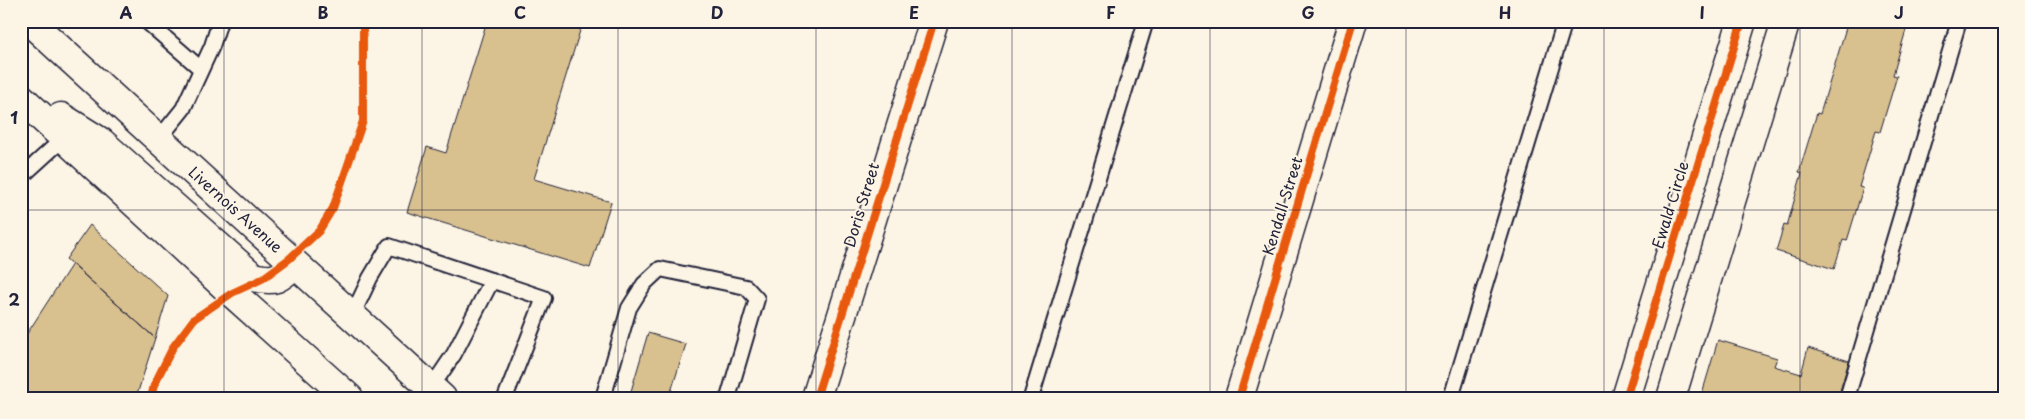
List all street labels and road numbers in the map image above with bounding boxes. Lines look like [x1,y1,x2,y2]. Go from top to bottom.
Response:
street label: Kendall Street [1256,153,1308,258]
street label: Ewald Circle [1645,158,1694,251]
street label: Livernois Avenue [184,160,288,257]
street label: Doris Street [837,160,884,250]

